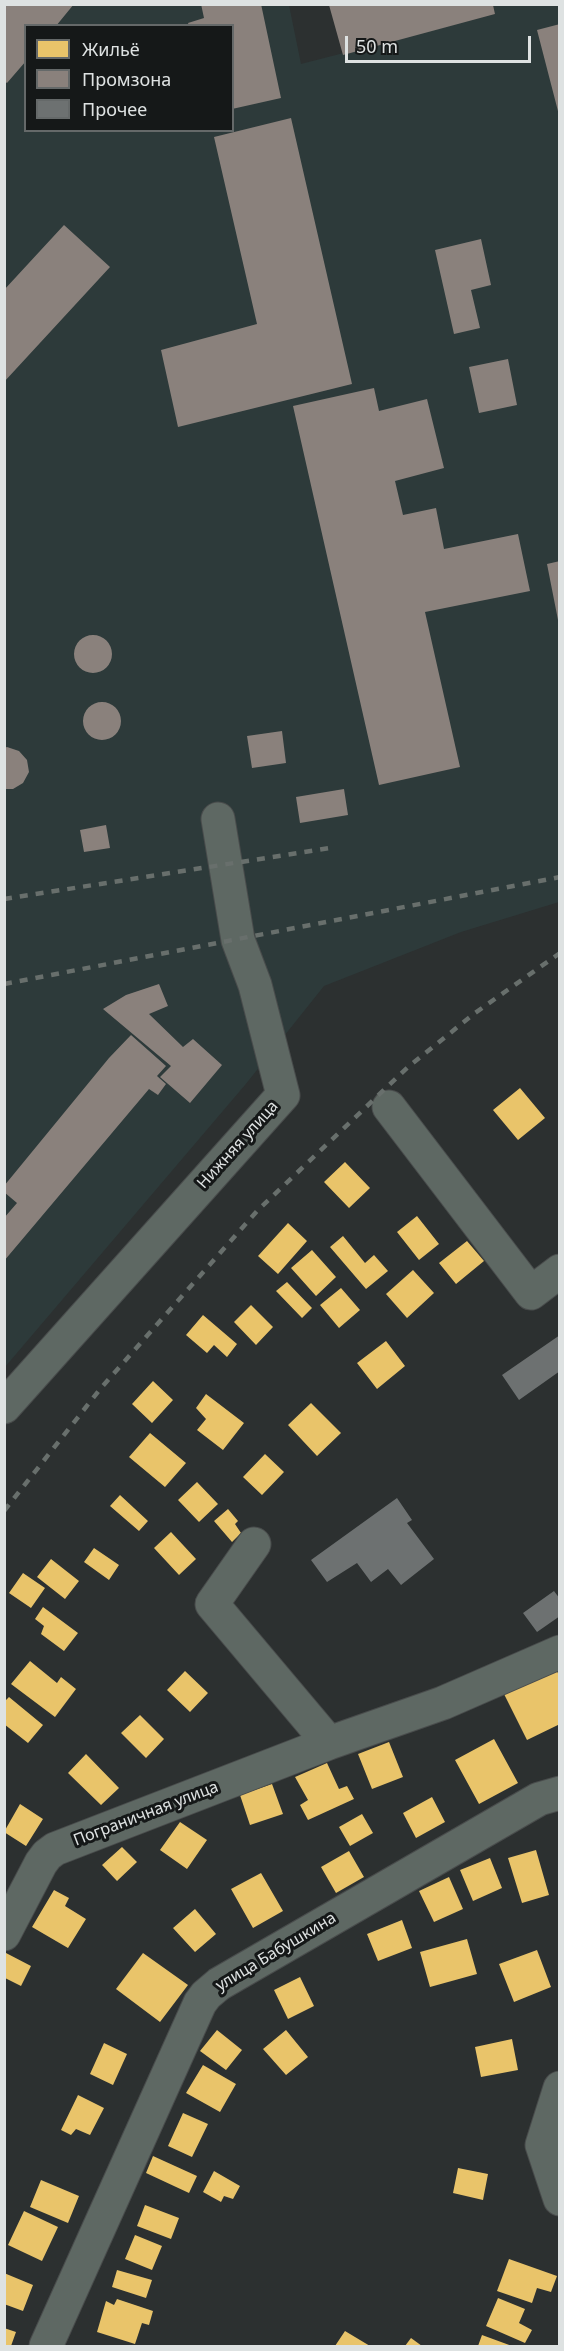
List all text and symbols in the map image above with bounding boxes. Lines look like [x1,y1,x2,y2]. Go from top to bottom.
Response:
legend [24,24,234,132]
scale bar [348,24,534,62]
text: 50 m [356,34,398,58]
text: Жильё [82,37,140,61]
text: Промзона [82,67,171,91]
text: Прочее [82,97,147,121]
street label: Нижняя улица [193,1097,283,1193]
street label: Пограничная улица [71,1778,221,1850]
street label: улица Бабушкина [212,1909,340,1995]

